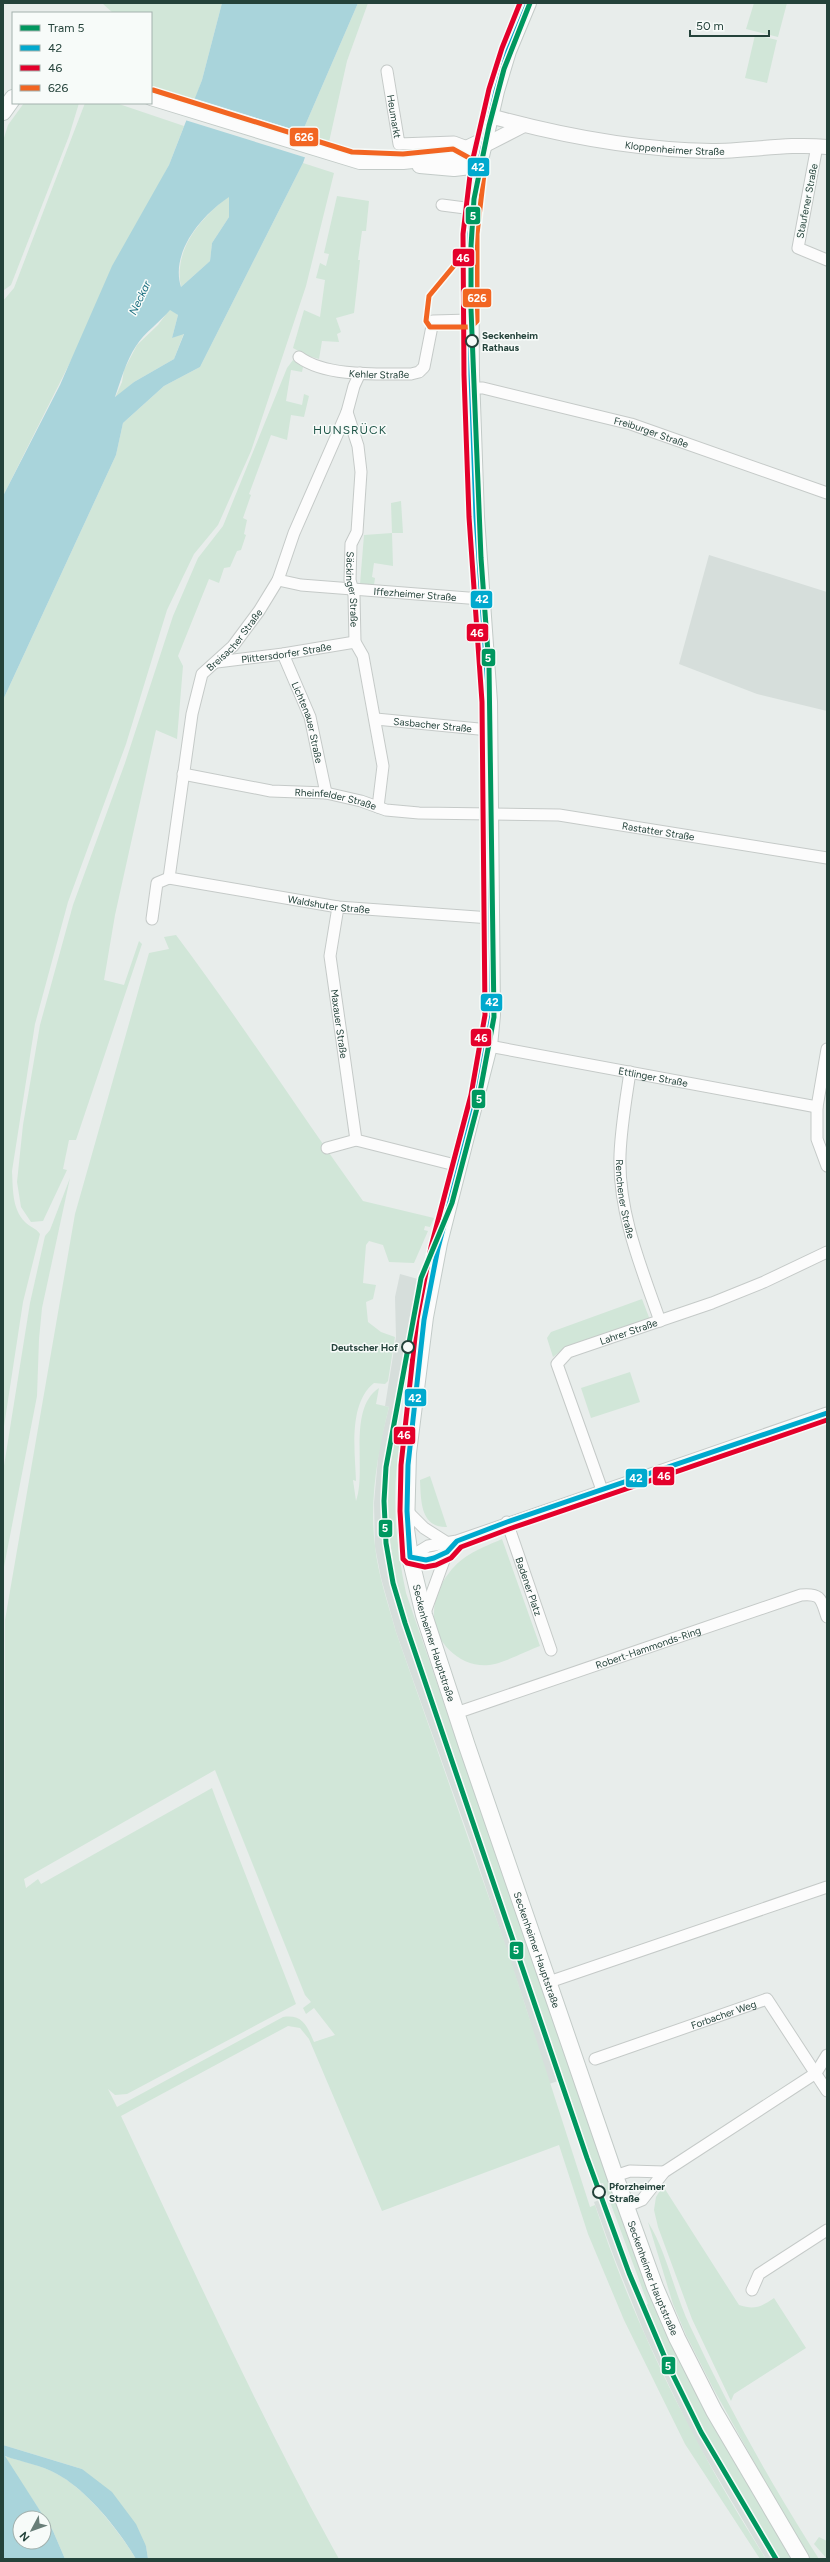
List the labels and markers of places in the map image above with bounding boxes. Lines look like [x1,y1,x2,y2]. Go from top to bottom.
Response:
place label: Seckenheim Rathaus [482,329,538,354]
marker: Seckenheim Rathaus [465,334,479,348]
marker: Deutscher Hof [401,1340,415,1354]
place label: Deutscher Hof [331,1341,398,1354]
place label: Pforzheimer Straße [609,2180,665,2205]
marker: Pforzheimer Straße [592,2185,606,2199]

